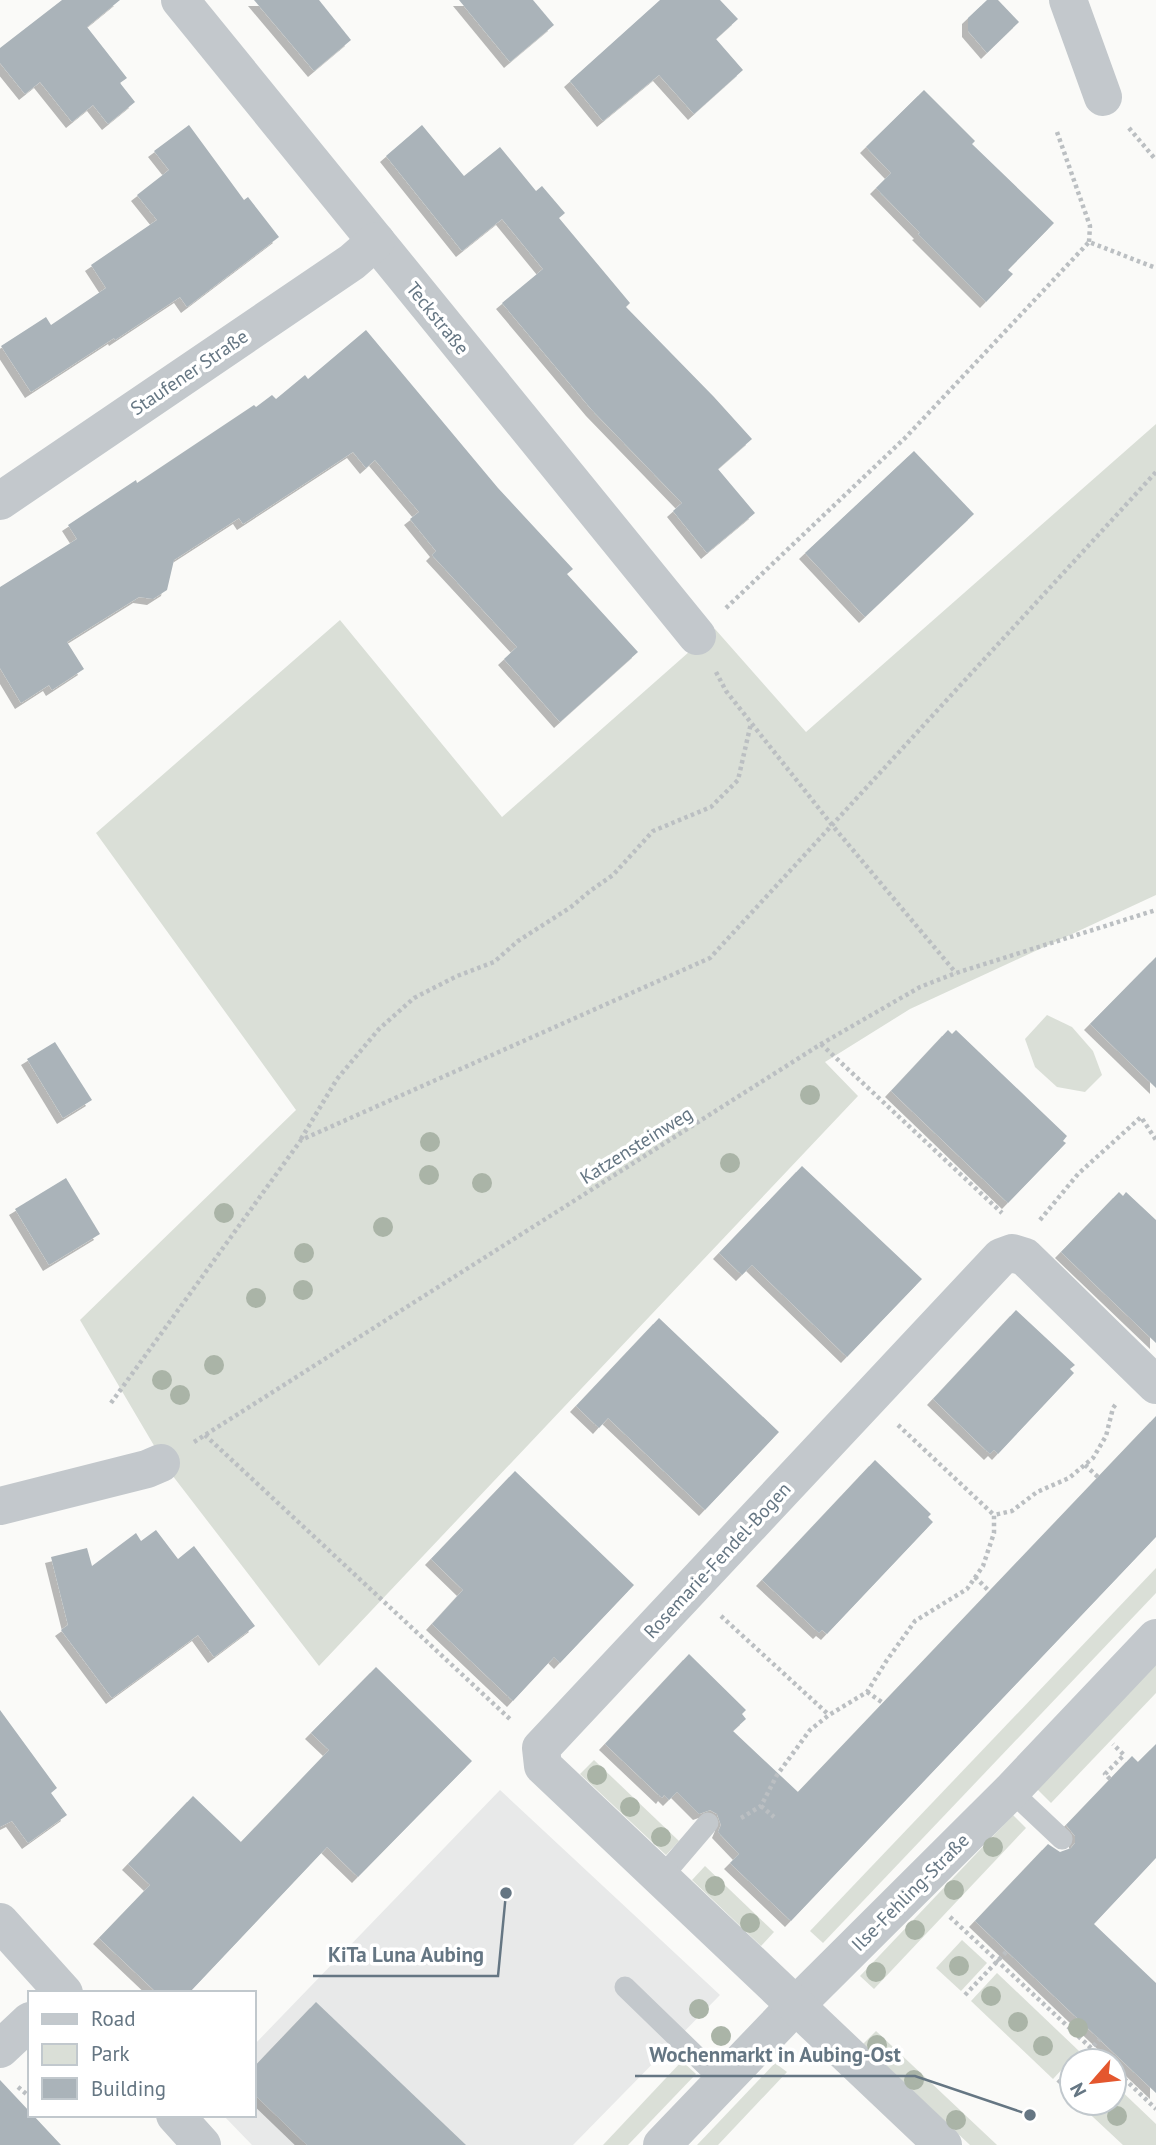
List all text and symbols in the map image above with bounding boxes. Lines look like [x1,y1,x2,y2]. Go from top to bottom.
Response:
street label: Teckstraße [401,277,475,359]
street label: Staufener Straße [126,324,252,420]
street label: Katzensteinweg [575,1101,697,1189]
street label: Rosemarie-Fendel-Bogen [638,1477,796,1643]
street label: Ilse-Fehling-Straße [846,1828,974,1956]
callout: KiTa Luna Aubing [313,1934,498,1976]
text: KiTa Luna Aubing [328,1941,484,1968]
legend [28,1991,256,2117]
text: Road [91,2005,135,2032]
callout: Wochenmarkt in Aubing-Ost [635,2034,915,2076]
text: Park [91,2040,130,2067]
text: Wochenmarkt in Aubing-Ost [649,2041,901,2068]
north arrow [1058,2047,1128,2117]
text: Building [91,2075,166,2102]
text: N [1064,2079,1092,2101]

